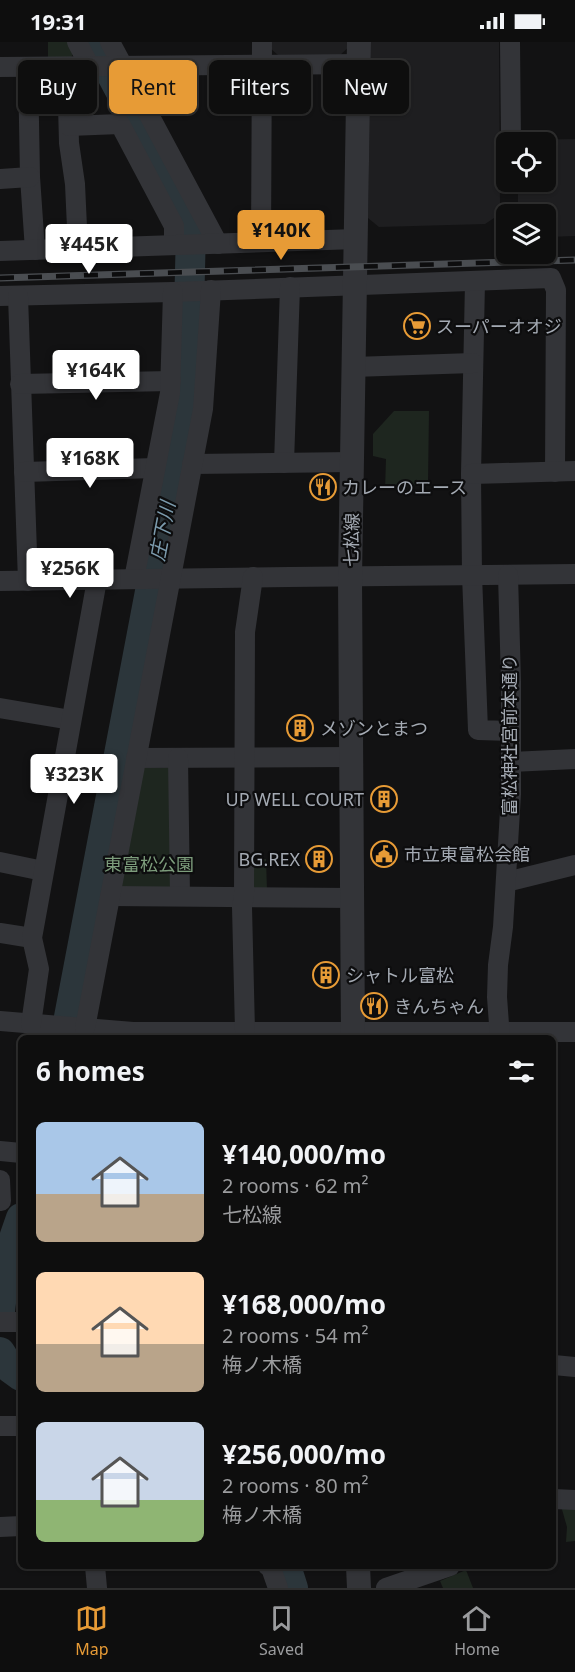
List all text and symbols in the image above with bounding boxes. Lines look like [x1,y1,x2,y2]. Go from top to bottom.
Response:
text: 19:31 [30,6,87,36]
chip: Buy [18,60,97,114]
chip: Rent [109,60,197,114]
chip: Filters [209,60,311,114]
chip: New [323,60,409,114]
map controls [496,132,556,264]
button: locate [496,132,556,192]
button: layers [496,204,556,264]
pin: ¥140K [239,210,323,261]
text: ¥140K [251,216,311,243]
pin: ¥445K [47,224,131,275]
text: ¥445K [59,230,119,257]
supermarket icon: スーパーオオジ [402,311,432,341]
place label: スーパーオオジ [436,314,562,338]
pin: ¥164K [54,350,138,401]
text: ¥164K [66,356,126,383]
pin: ¥168K [48,438,132,489]
text: ¥168K [60,444,120,471]
restaurant icon: カレーのエース [308,472,338,502]
place label: カレーのエース [342,475,467,499]
water label: 庄下川 [143,497,181,563]
street label: 七松線 [339,513,363,567]
pin: ¥256K [28,548,112,599]
text: ¥256K [40,554,100,581]
street label: 富松神社宮前本通り [497,654,521,816]
building icon: メゾンとまつ [285,713,315,743]
place label: メゾンとまつ [320,716,428,740]
pin: ¥323K [32,754,116,805]
text: ¥323K [44,760,104,787]
building icon: UP WELL COURT [369,784,399,814]
place label: UP WELL COURT [226,787,364,811]
public building icon: 市立東富松会館 [369,839,399,869]
place label: 市立東富松会館 [404,842,530,866]
building icon: BG.REX [304,844,334,874]
place label: BG.REX [239,847,300,871]
park label: 東富松公園 [104,852,194,876]
building icon: シャトル富松 [311,960,341,990]
place label: シャトル富松 [346,963,454,987]
restaurant icon: きんちゃん [359,991,389,1021]
place label: きんちゃん [394,994,484,1018]
text: 6 homes [36,1053,145,1089]
icon: filters [505,1055,538,1088]
text: ¥140,000/mo [222,1136,386,1172]
icon: home [84,1146,156,1218]
text: 2 rooms · 62 m² [222,1172,369,1199]
text: 七松線 [222,1201,282,1228]
text: ¥168,000/mo [222,1286,386,1322]
icon: home [84,1296,156,1368]
text: 2 rooms · 54 m² [222,1322,369,1349]
text: 梅ノ木橋 [222,1351,302,1378]
text: ¥256,000/mo [222,1436,386,1472]
icon: home [84,1446,156,1518]
text: 2 rooms · 80 m² [222,1472,369,1499]
text: 梅ノ木橋 [222,1501,302,1528]
tab: Map [75,1602,109,1660]
tab: Saved [259,1602,304,1660]
tab: Home [454,1602,500,1660]

